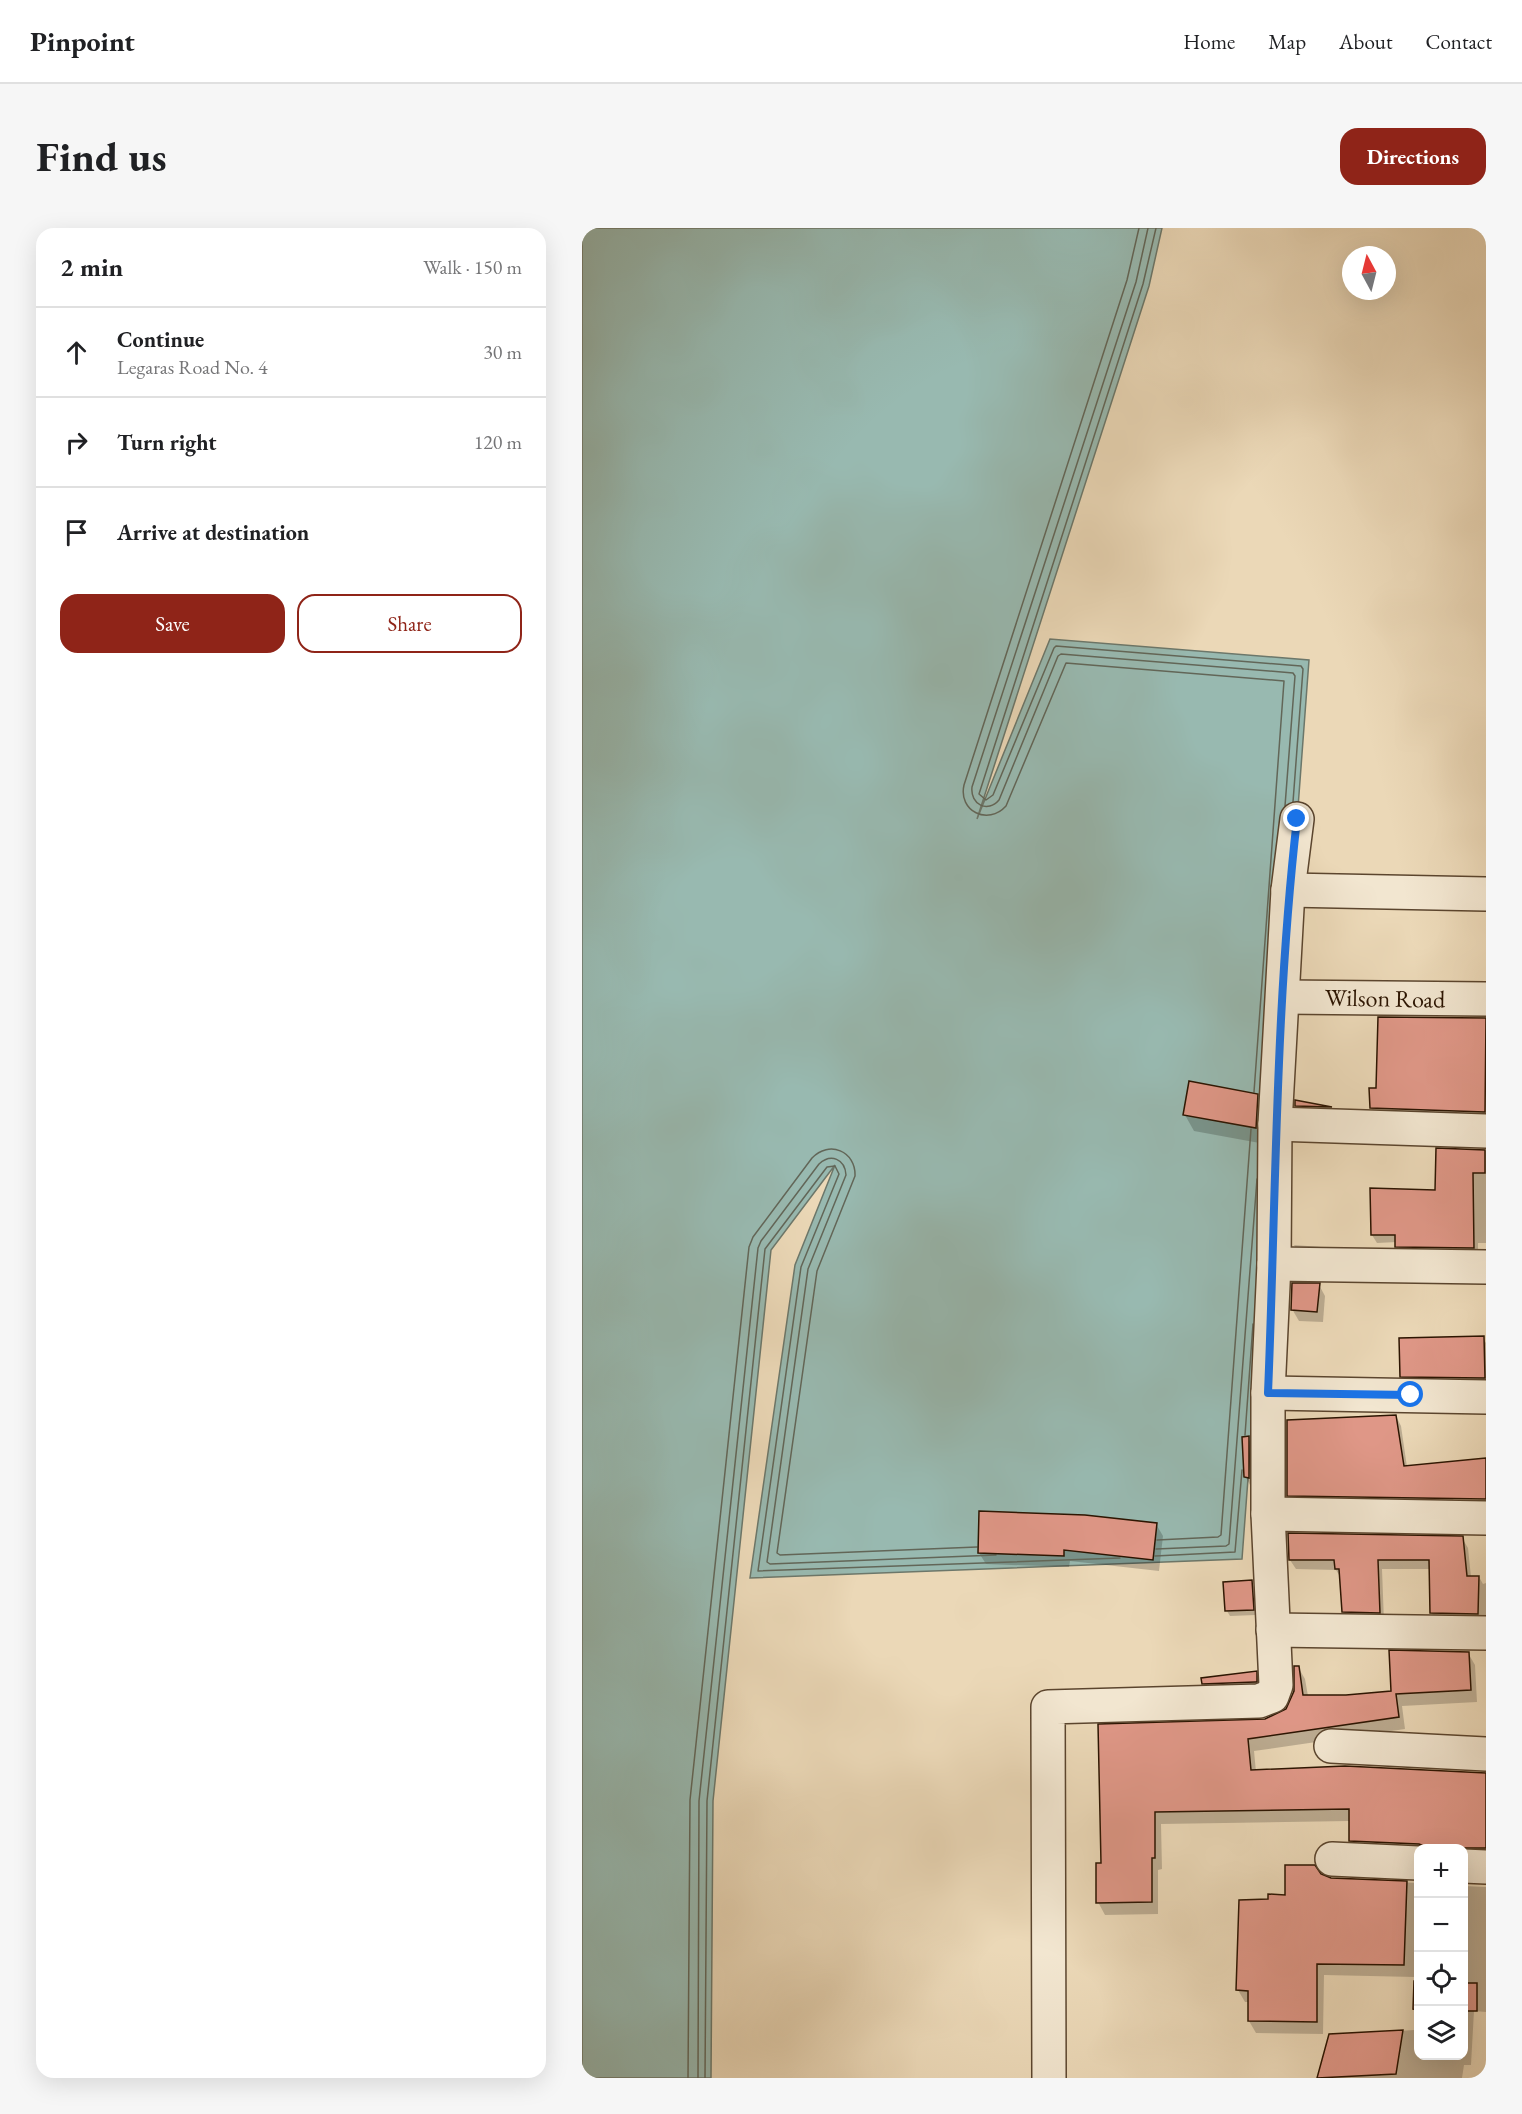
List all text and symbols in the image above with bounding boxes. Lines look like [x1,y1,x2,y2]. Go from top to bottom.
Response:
text: Pinpoint [30,23,135,59]
text: Home [1183,28,1235,55]
text: Map [1268,28,1306,55]
text: About [1339,28,1392,55]
text: Contact [1425,28,1492,55]
button: Directions [1340,128,1486,185]
text: Find us [36,129,167,184]
north arrow [1342,246,1396,300]
text: 2 min [60,250,123,284]
text: Walk · 150 m [423,254,522,280]
text: Continue [117,325,204,354]
icon: ahead [60,336,93,369]
text: 30 m [483,339,522,365]
text: Legaras Road No. 4 [117,354,268,380]
icon: right [60,426,93,459]
text: Turn right [117,428,216,457]
text: 120 m [474,429,522,455]
icon: arrive [60,516,93,549]
text: Arrive at destination [117,518,309,547]
button: Save [60,594,285,653]
button: Share [297,594,522,653]
route end [1283,805,1309,831]
street label: Wilson Road [1324,981,1446,1015]
route start [1397,1381,1423,1407]
map controls [1414,1844,1468,2060]
button: + [1414,1844,1468,1898]
button: − [1414,1898,1468,1952]
button: locate [1414,1952,1468,2006]
button: layers [1414,2006,1468,2060]

